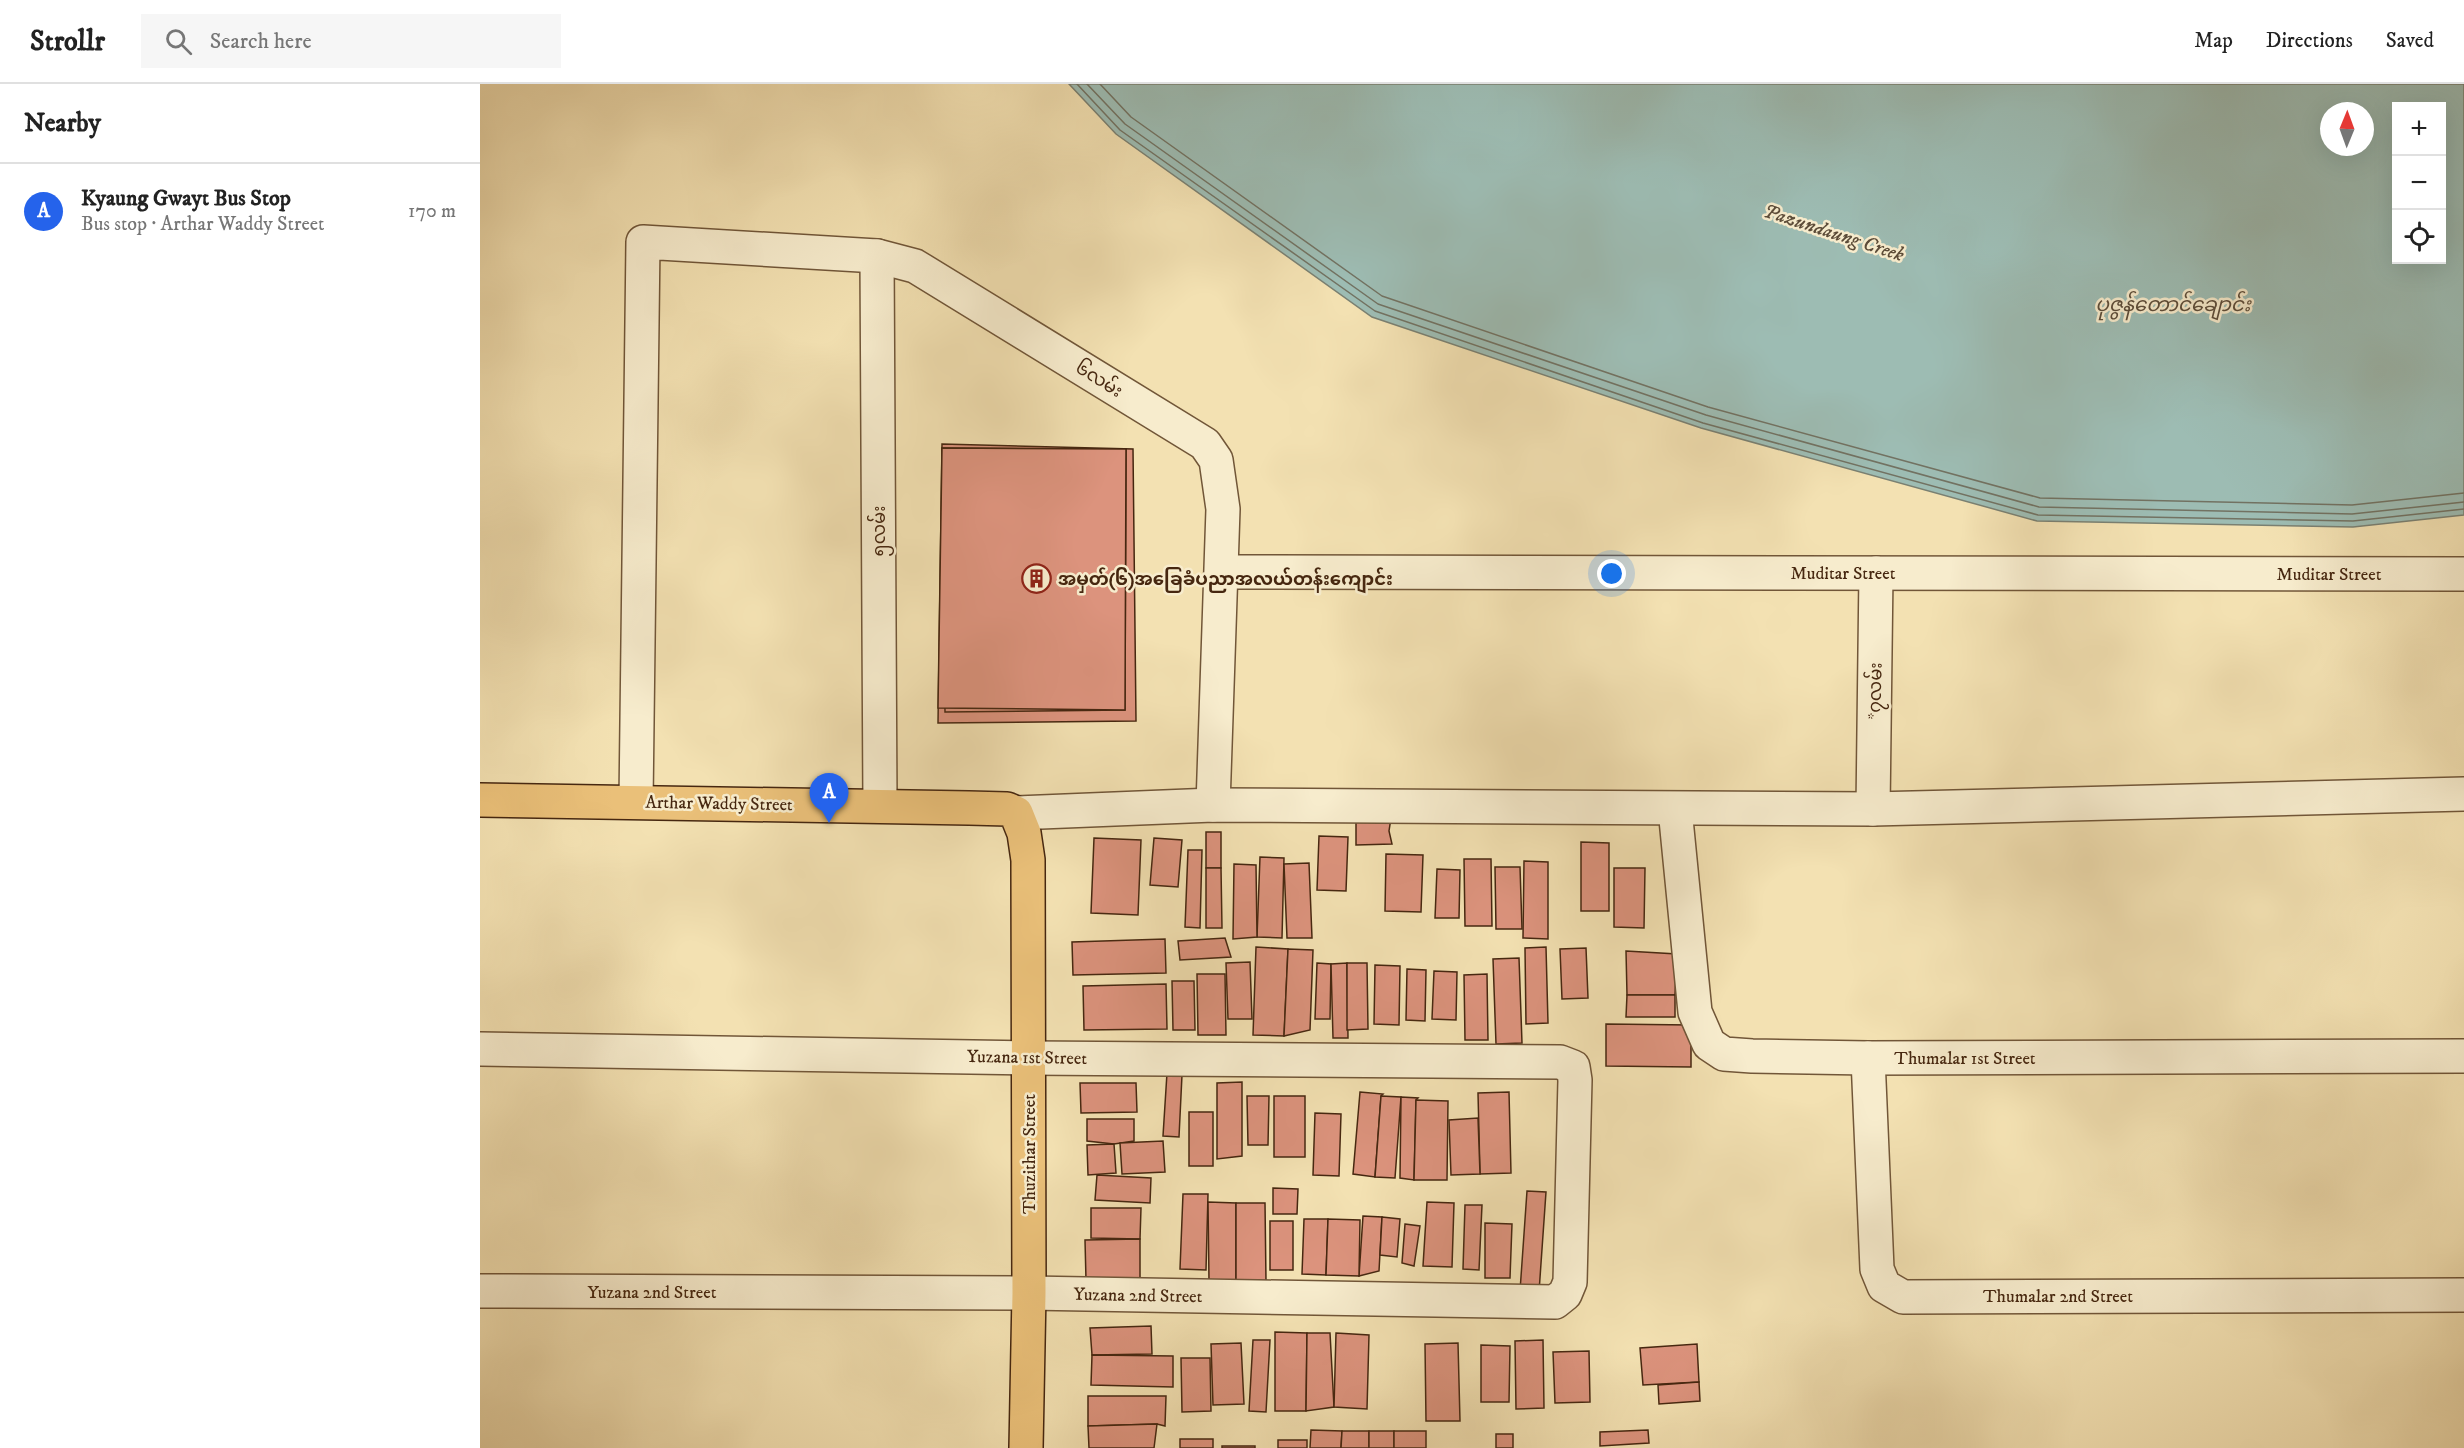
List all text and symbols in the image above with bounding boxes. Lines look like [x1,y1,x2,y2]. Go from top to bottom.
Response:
search box [141,14,561,68]
text: Strollr [30,24,105,59]
icon: search [162,25,195,58]
text: Search here [210,28,312,55]
text: Map [2194,28,2233,54]
text: Directions [2266,28,2353,54]
text: Saved [2386,28,2434,54]
north arrow [2320,102,2374,156]
map controls [2392,102,2446,264]
button: + [2392,102,2446,156]
text: Nearby [24,107,101,140]
button: − [2392,156,2446,210]
text: Kyaung Gwayt Bus Stop [81,185,291,212]
text: A [37,199,50,224]
text: 170 m [408,199,456,224]
water label: Pazundaung Creek [1760,199,1908,268]
button: locate [2392,210,2446,264]
text: Bus stop · Arthar Waddy Street [81,212,324,237]
water label: ပုဇွန်တောင်ချောင်း [2095,290,2252,321]
street label: ၆လမ်း [1071,354,1128,403]
street label: ၅လမ်း [866,506,894,556]
your location [1597,559,1626,588]
building icon: အမှတ်(၆)အခြေခံပညာအလယ်တန်းကျောင်း [1021,563,1053,595]
street label: Muditar Street [1791,563,1896,585]
street label: Muditar Street [2277,564,2382,586]
place label: အမှတ်(၆)အခြေခံပညာအလယ်တန်းကျောင်း [1058,567,1393,594]
street label: *၇လမ်း [1862,662,1890,720]
pin: A [810,774,848,823]
street label: Arthar Waddy Street [645,792,793,816]
street label: Yuzana 1st Street [967,1046,1087,1070]
street label: Thumalar 1st Street [1894,1048,2036,1070]
street label: Thuzithar Street [1019,1094,1041,1214]
street label: Yuzana 2nd Street [588,1282,717,1304]
street label: Yuzana 2nd Street [1073,1284,1203,1308]
street label: Thumalar 2nd Street [1983,1286,2133,1308]

